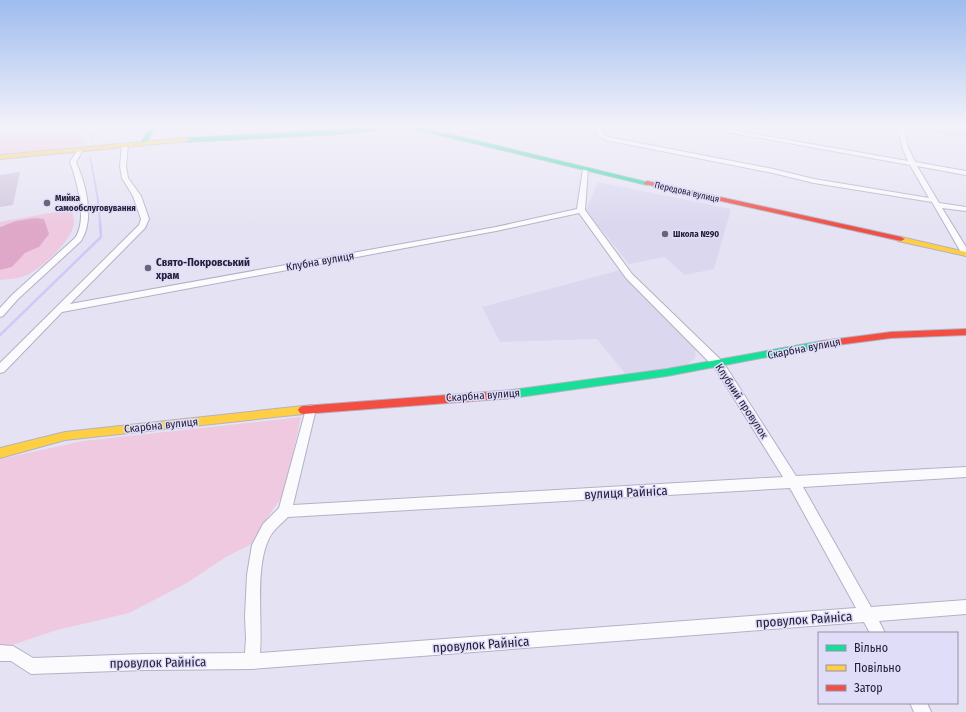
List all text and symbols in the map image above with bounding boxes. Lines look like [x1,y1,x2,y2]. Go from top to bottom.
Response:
street label: Передова вулиця [654,180,720,204]
place label: Мийка самообслуговування [55,193,136,213]
marker: Мийка самообслуговування [42,198,52,208]
marker: Школа №90 [660,229,670,239]
place label: Школа №90 [673,229,719,239]
street label: Клубна вулиця [285,249,355,274]
place label: Свято-Покровський храм [155,256,250,282]
marker: Свято-Покровський храм [143,263,153,273]
street label: Скарбна вулиця [766,335,842,362]
street label: Клубний провулок [713,361,771,442]
street label: Скарбна вулиця [446,386,521,405]
street label: Скарбна вулиця [123,415,199,436]
street label: вулиця Райніса [584,483,668,502]
street label: провулок Райніса [755,609,853,630]
legend [818,632,958,704]
street label: провулок Райніса [432,634,530,655]
text: Вільно [854,641,888,655]
street label: провулок Райніса [109,654,207,671]
text: Повільно [854,661,901,675]
text: Затор [854,681,883,695]

